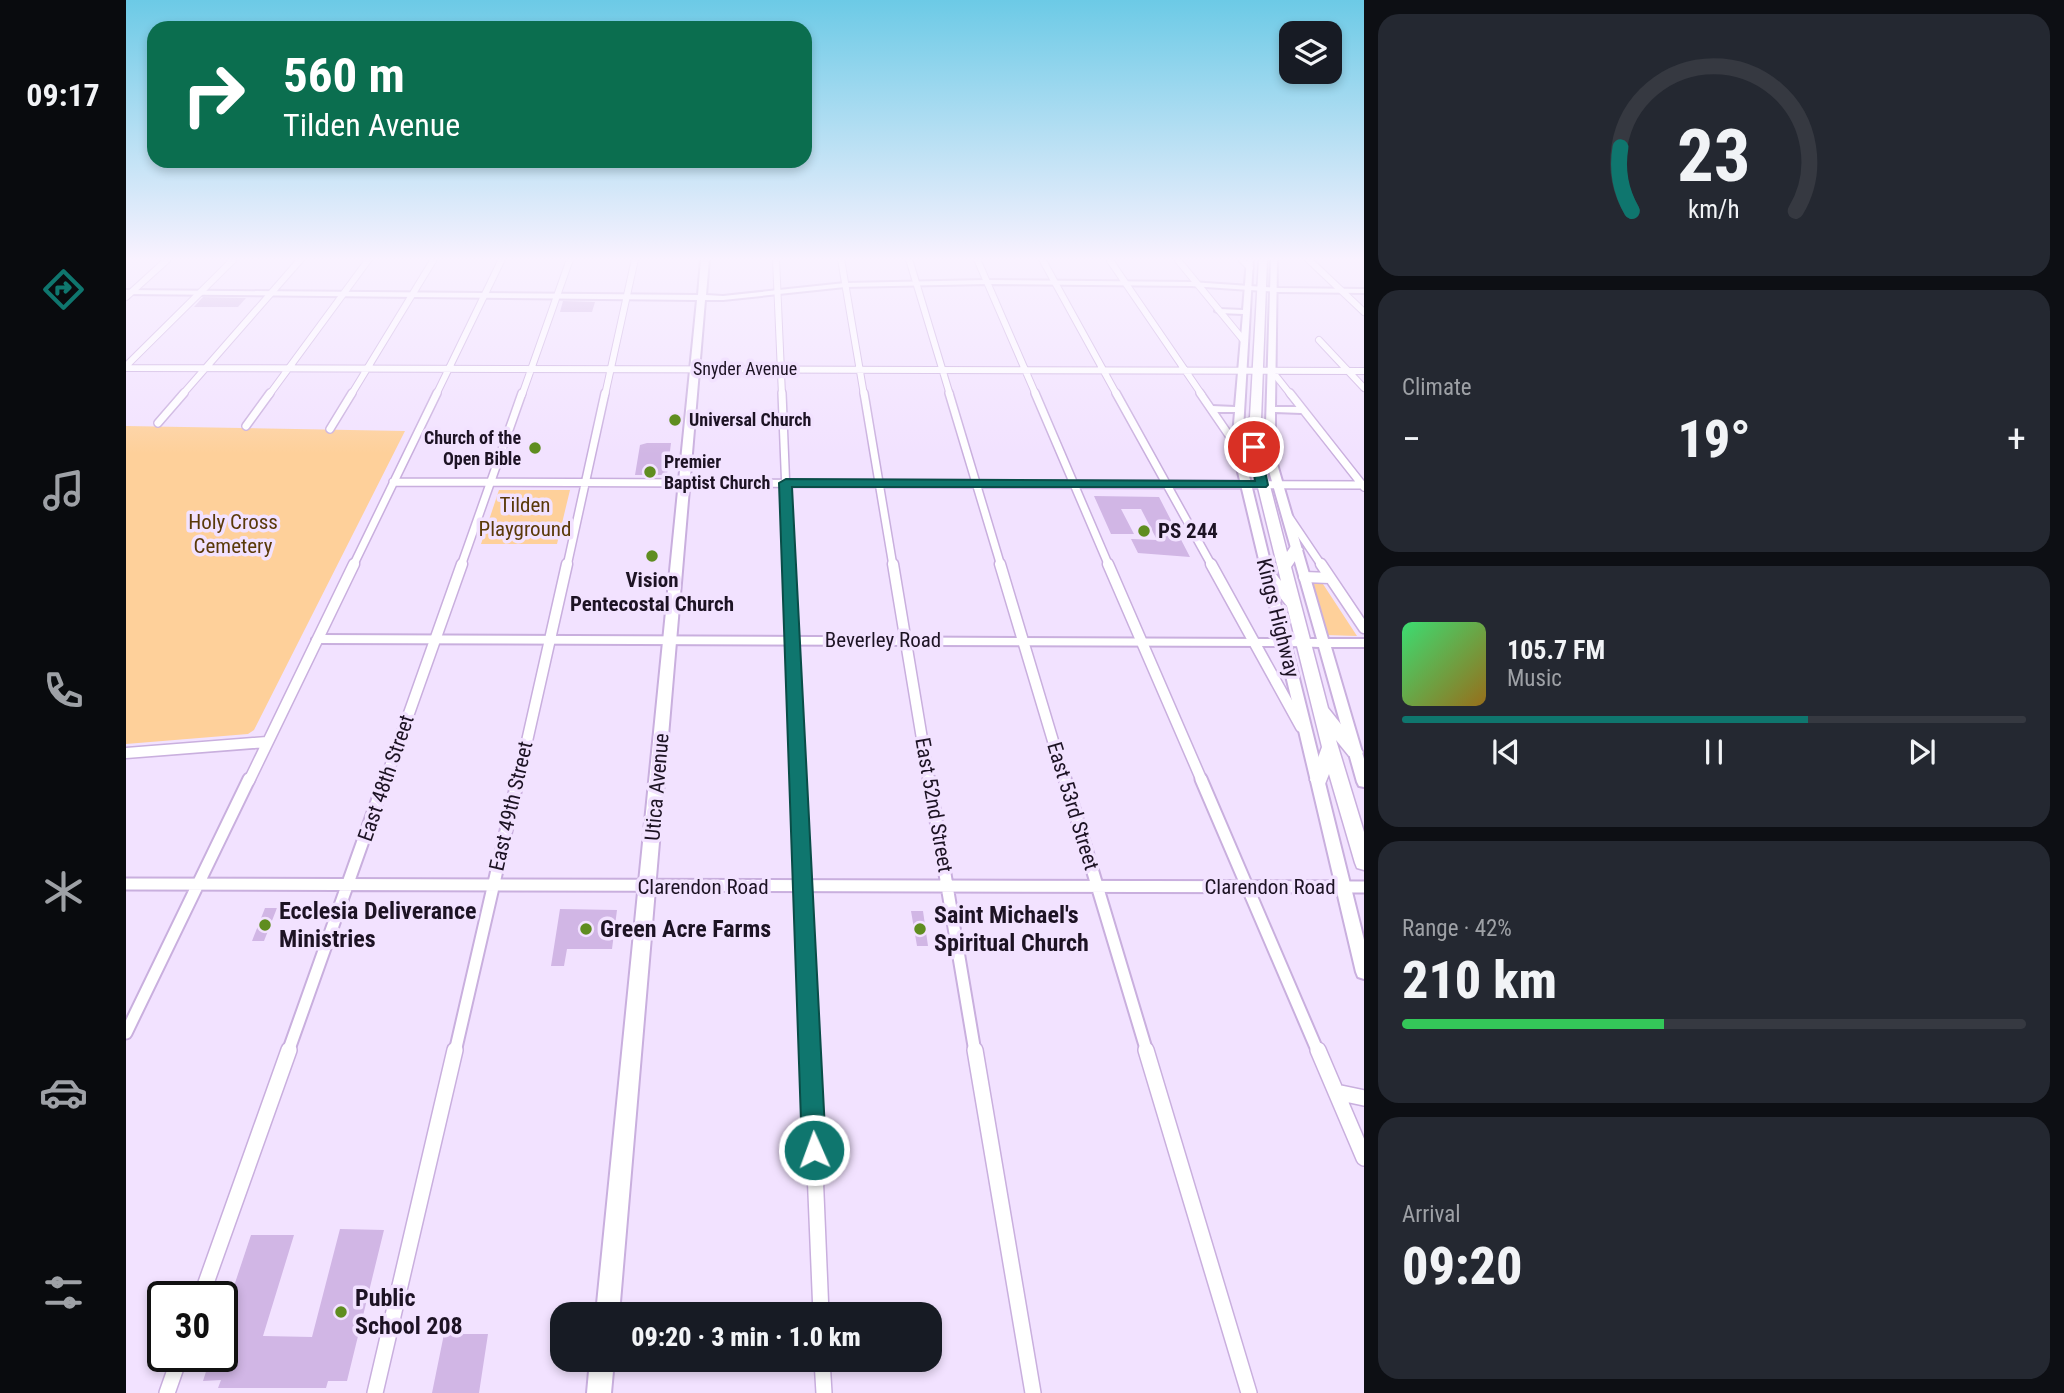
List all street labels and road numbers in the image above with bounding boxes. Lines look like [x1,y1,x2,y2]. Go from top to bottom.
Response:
street label: Snyder Avenue [693,358,797,379]
street label: Kings Highway [1252,556,1304,680]
street label: Beverley Road [825,628,941,652]
street label: East 48th Street [353,712,419,844]
street label: Utica Avenue [640,732,674,842]
street label: East 52nd Street [910,736,958,874]
street label: East 49th Street [484,739,538,873]
street label: East 53rd Street [1042,739,1104,873]
street label: Clarendon Road [637,875,769,899]
street label: Clarendon Road [1204,875,1336,899]

